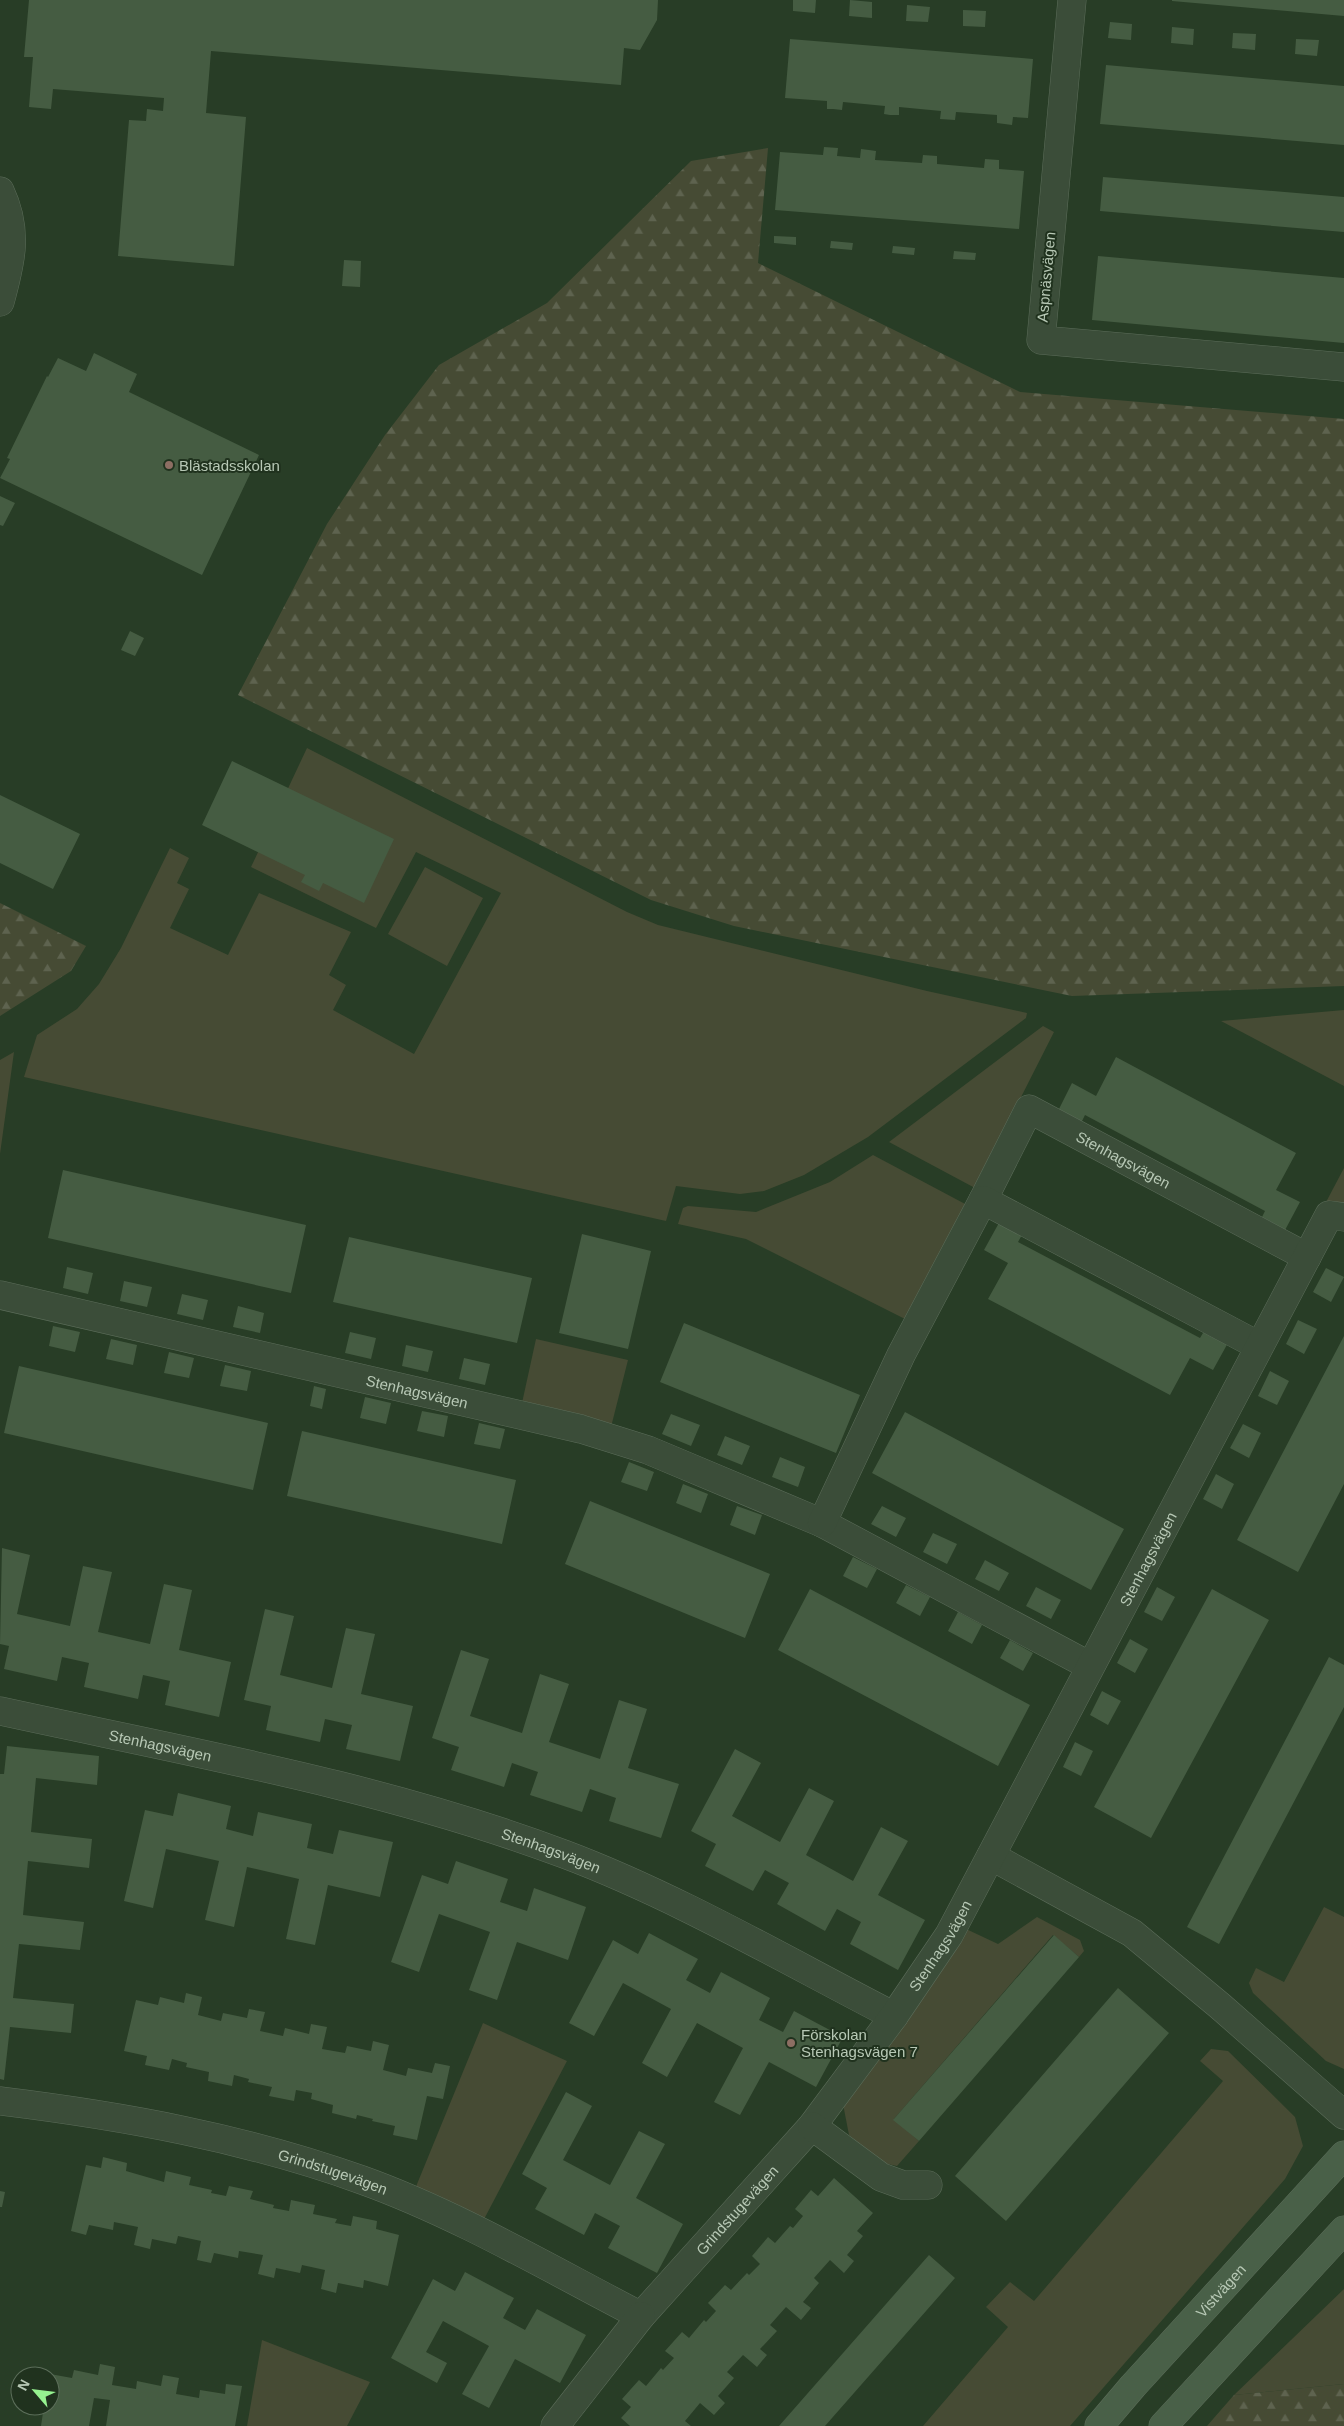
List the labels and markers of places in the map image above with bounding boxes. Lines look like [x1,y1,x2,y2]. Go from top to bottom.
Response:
place label: Blästadsskolan [179,457,280,474]
marker: Blästadsskolan [163,459,175,471]
place label: Förskolan Stenhagsvägen 7 [801,2026,918,2060]
marker: Förskolan Stenhagsvägen 7 [785,2037,797,2049]

